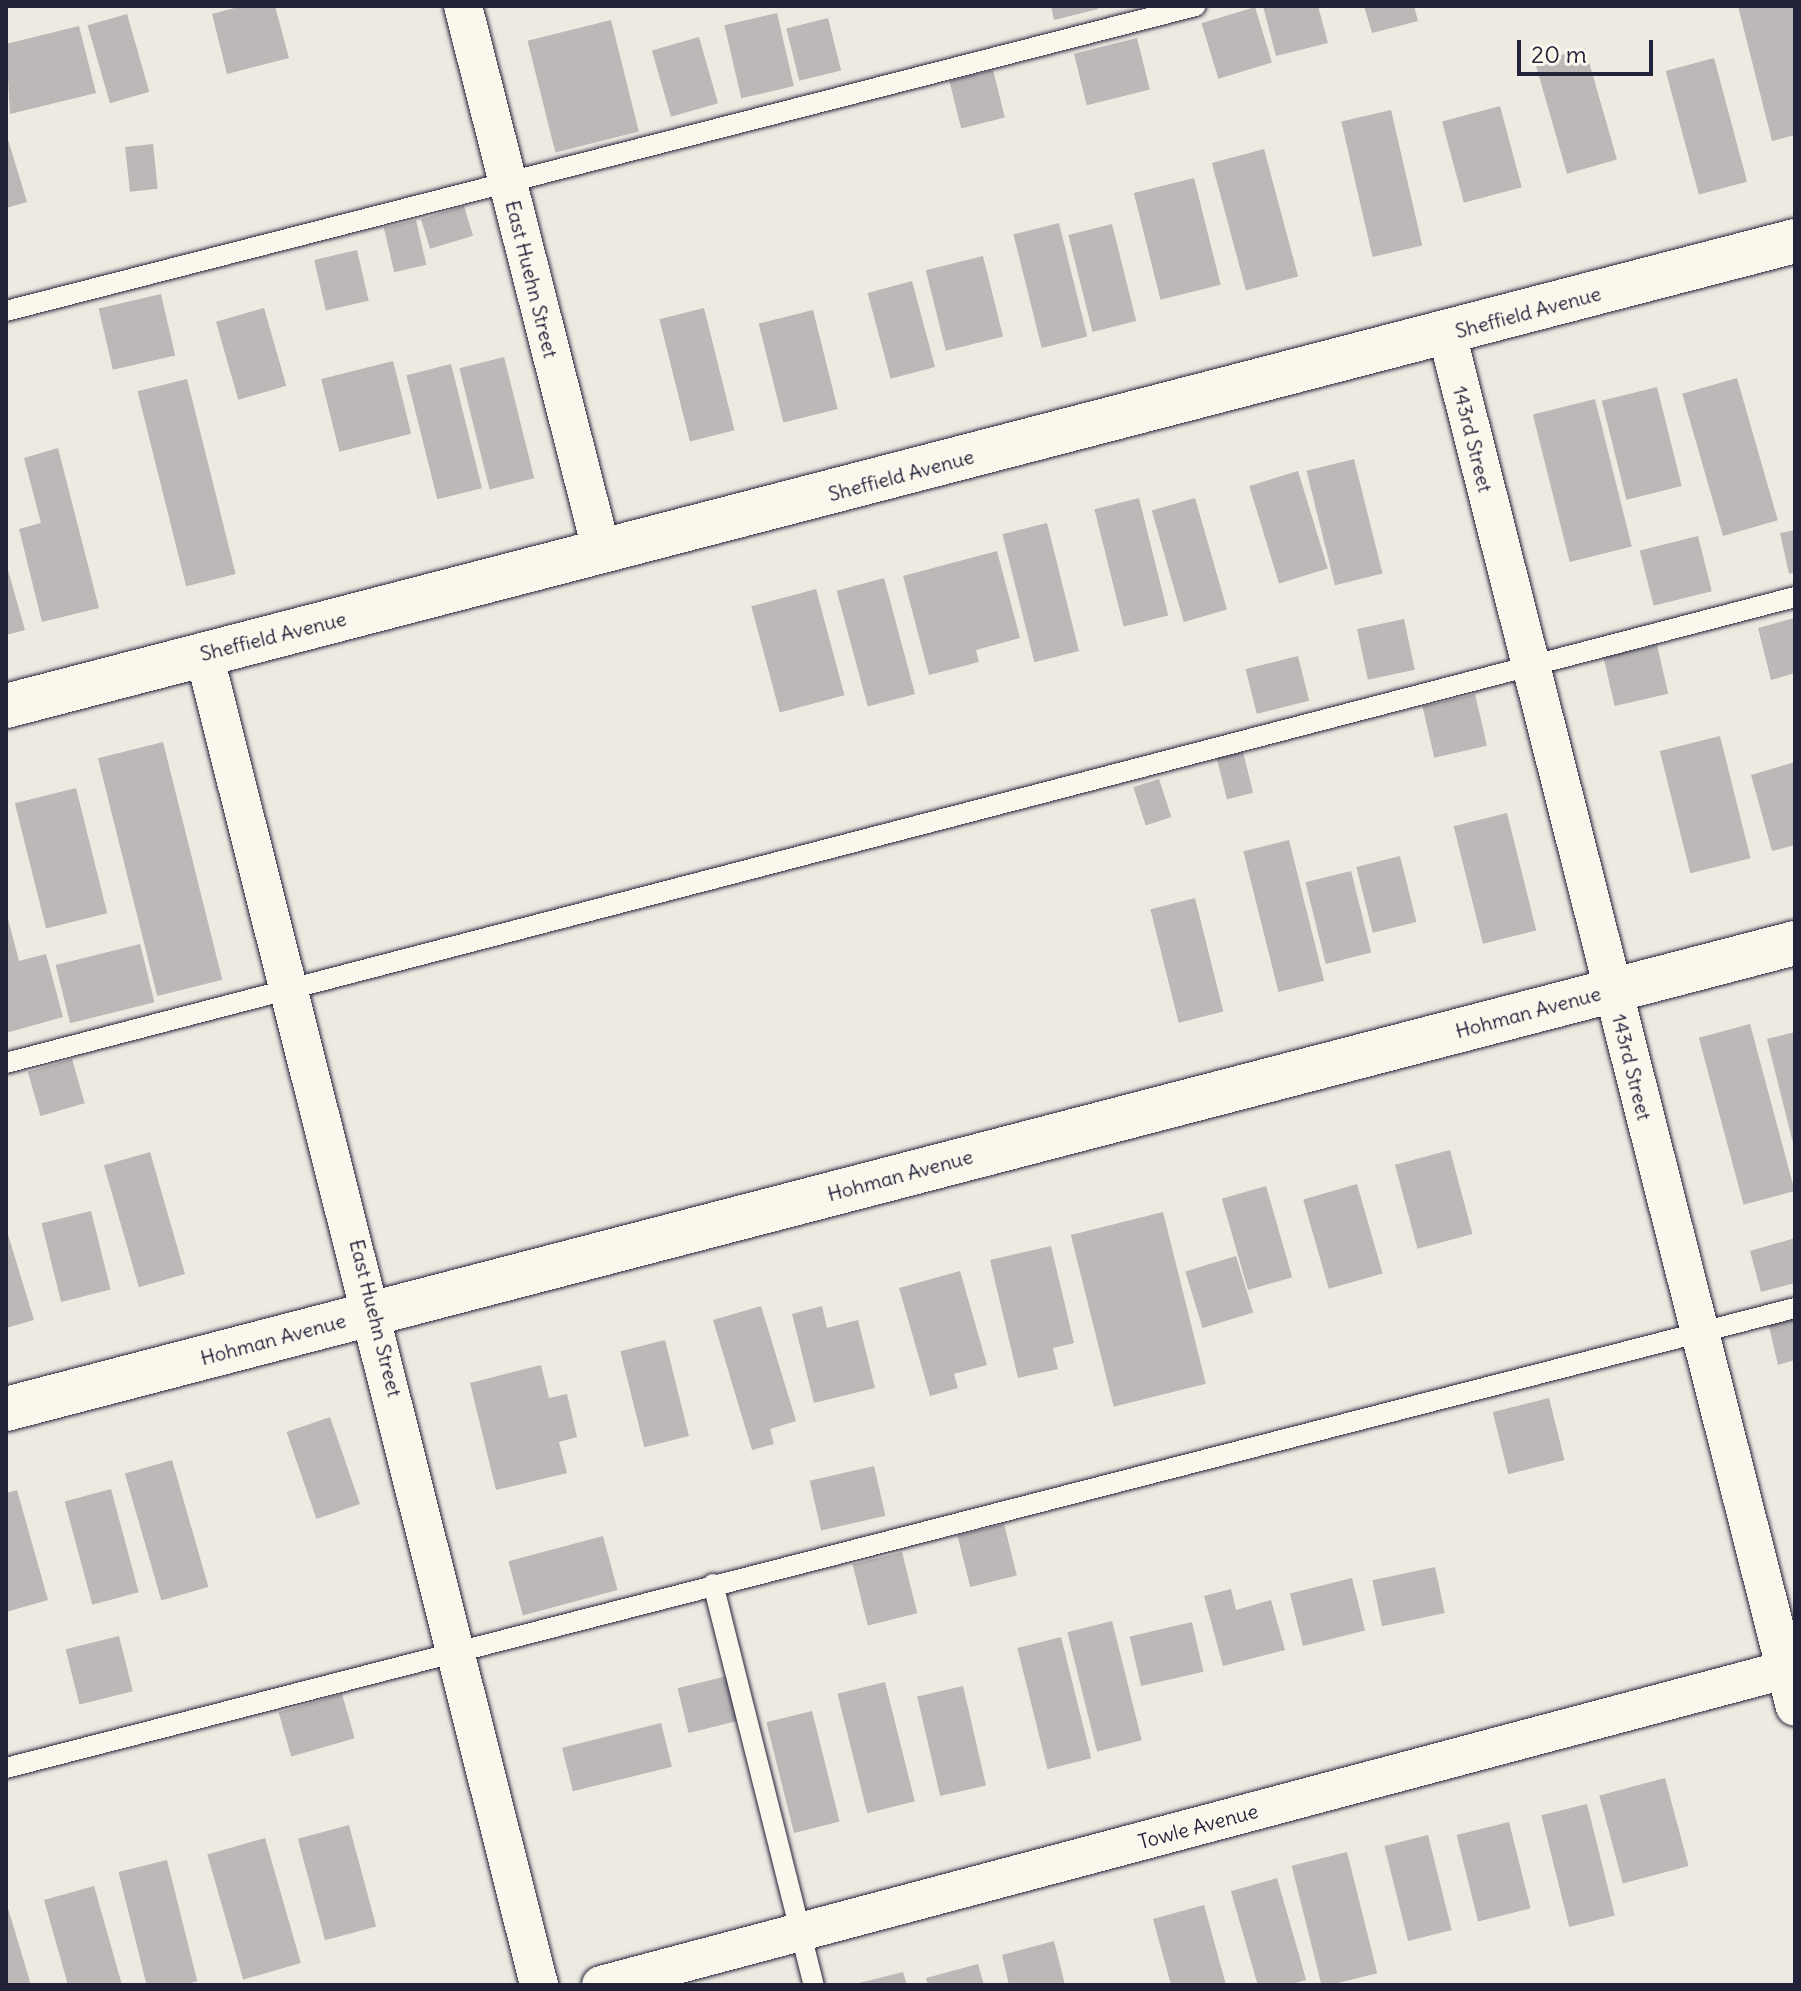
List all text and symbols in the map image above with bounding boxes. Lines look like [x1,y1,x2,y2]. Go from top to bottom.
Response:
scale bar [1521,24,1657,74]
text: 20 m [1531,39,1587,69]
street label: East Huehn Street [501,198,563,360]
street label: Sheffield Avenue [1453,281,1603,343]
street label: 143rd Street [1448,383,1498,495]
street label: Sheffield Avenue [826,444,976,506]
street label: Sheffield Avenue [197,606,349,666]
street label: Hohman Avenue [1453,981,1603,1043]
street label: 143rd Street [1607,1011,1657,1123]
street label: Hohman Avenue [825,1144,975,1206]
street label: East Huehn Street [345,1237,407,1399]
street label: Hohman Avenue [198,1308,348,1370]
street label: Towle Avenue [1135,1798,1261,1854]

